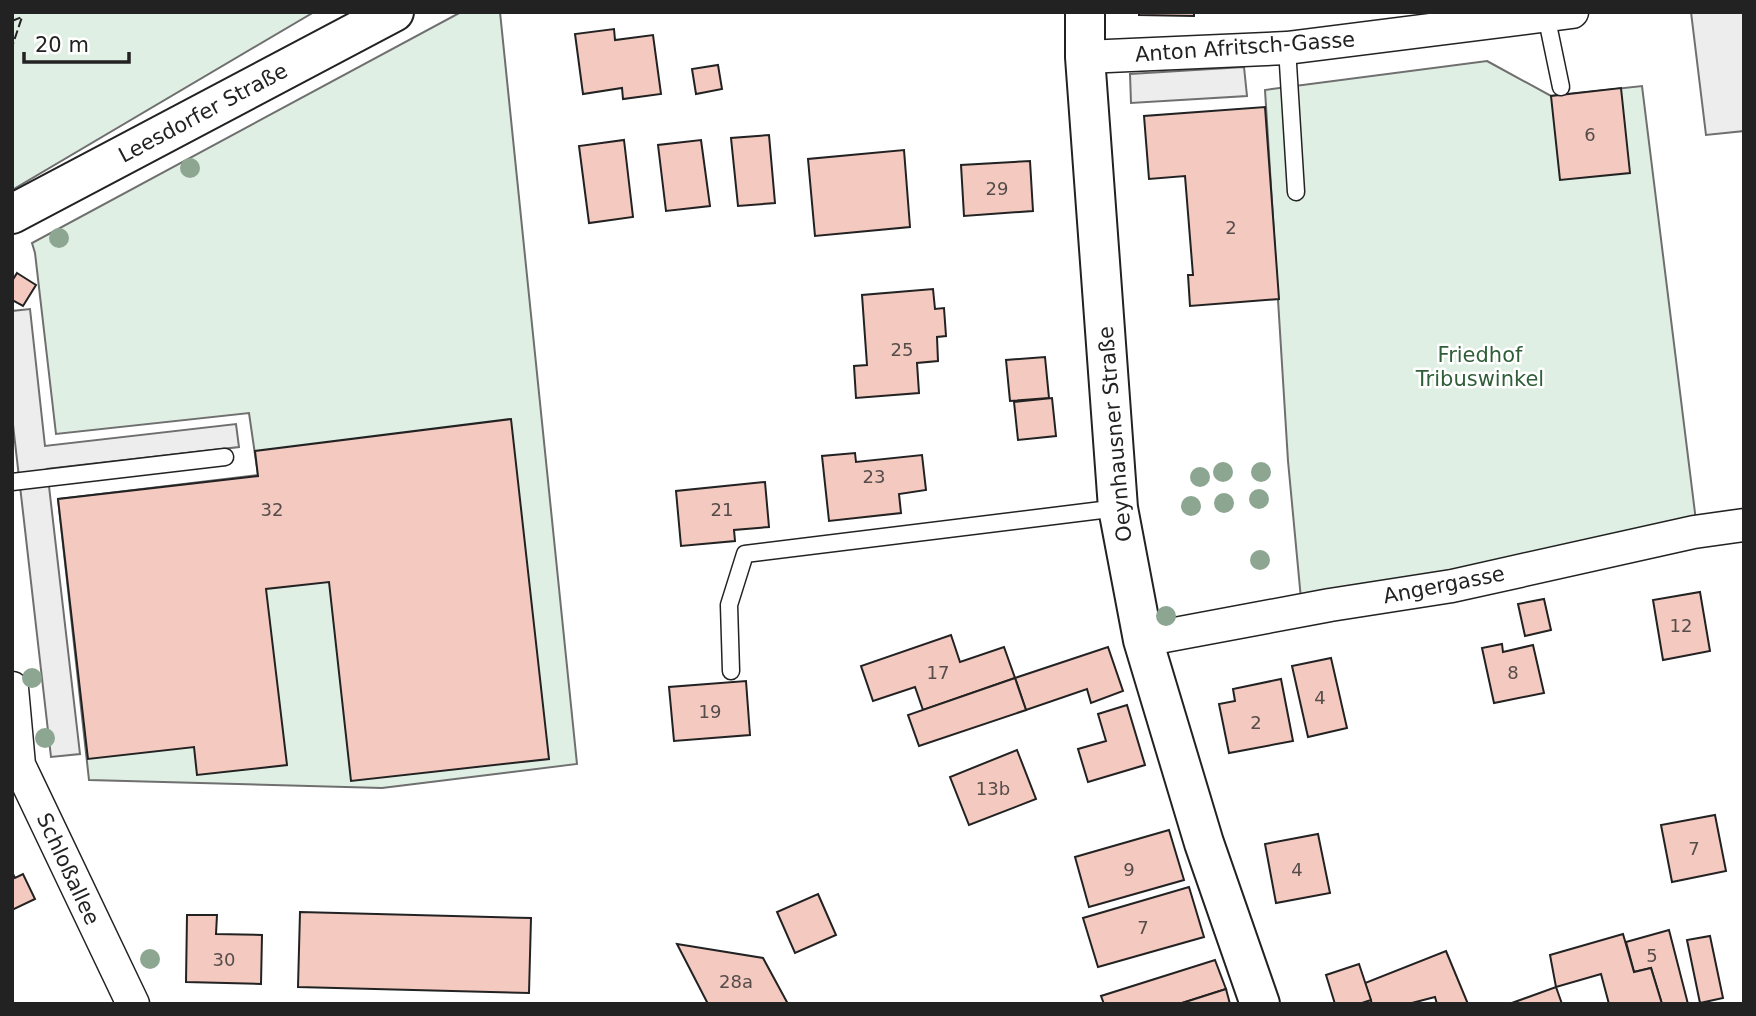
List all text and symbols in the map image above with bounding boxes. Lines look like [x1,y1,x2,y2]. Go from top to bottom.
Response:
scale bar [24,21,130,65]
street label: Anton Afritsch-Gasse [1134,27,1356,67]
text: 20 m [35,33,89,57]
street label: Leesdorfer Straße [114,58,292,168]
house number: 6 [1584,124,1596,145]
house number: 29 [986,178,1008,199]
house number: 2 [1225,217,1237,238]
street label: Oeynhausner Straße [1094,325,1136,543]
house number: 25 [891,339,913,360]
park label: Friedhof Tribuswinkel [1415,343,1544,391]
house number: 23 [863,466,885,487]
house number: 32 [261,499,283,520]
house number: 21 [711,499,733,520]
street label: Angergasse [1381,561,1507,609]
house number: 12 [1670,615,1692,636]
house number: 17 [927,662,949,683]
house number: 8 [1507,662,1519,683]
house number: 4 [1314,687,1326,708]
house number: 19 [699,701,721,722]
house number: 2 [1250,712,1262,733]
house number: 13b [976,778,1010,799]
street label: Schloßallee [32,809,104,929]
house number: 7 [1688,838,1700,859]
house number: 9 [1123,859,1135,880]
house number: 4 [1291,859,1303,880]
house number: 7 [1137,917,1149,938]
house number: 5 [1646,945,1658,966]
house number: 30 [213,949,235,970]
house number: 28a [719,971,753,992]

